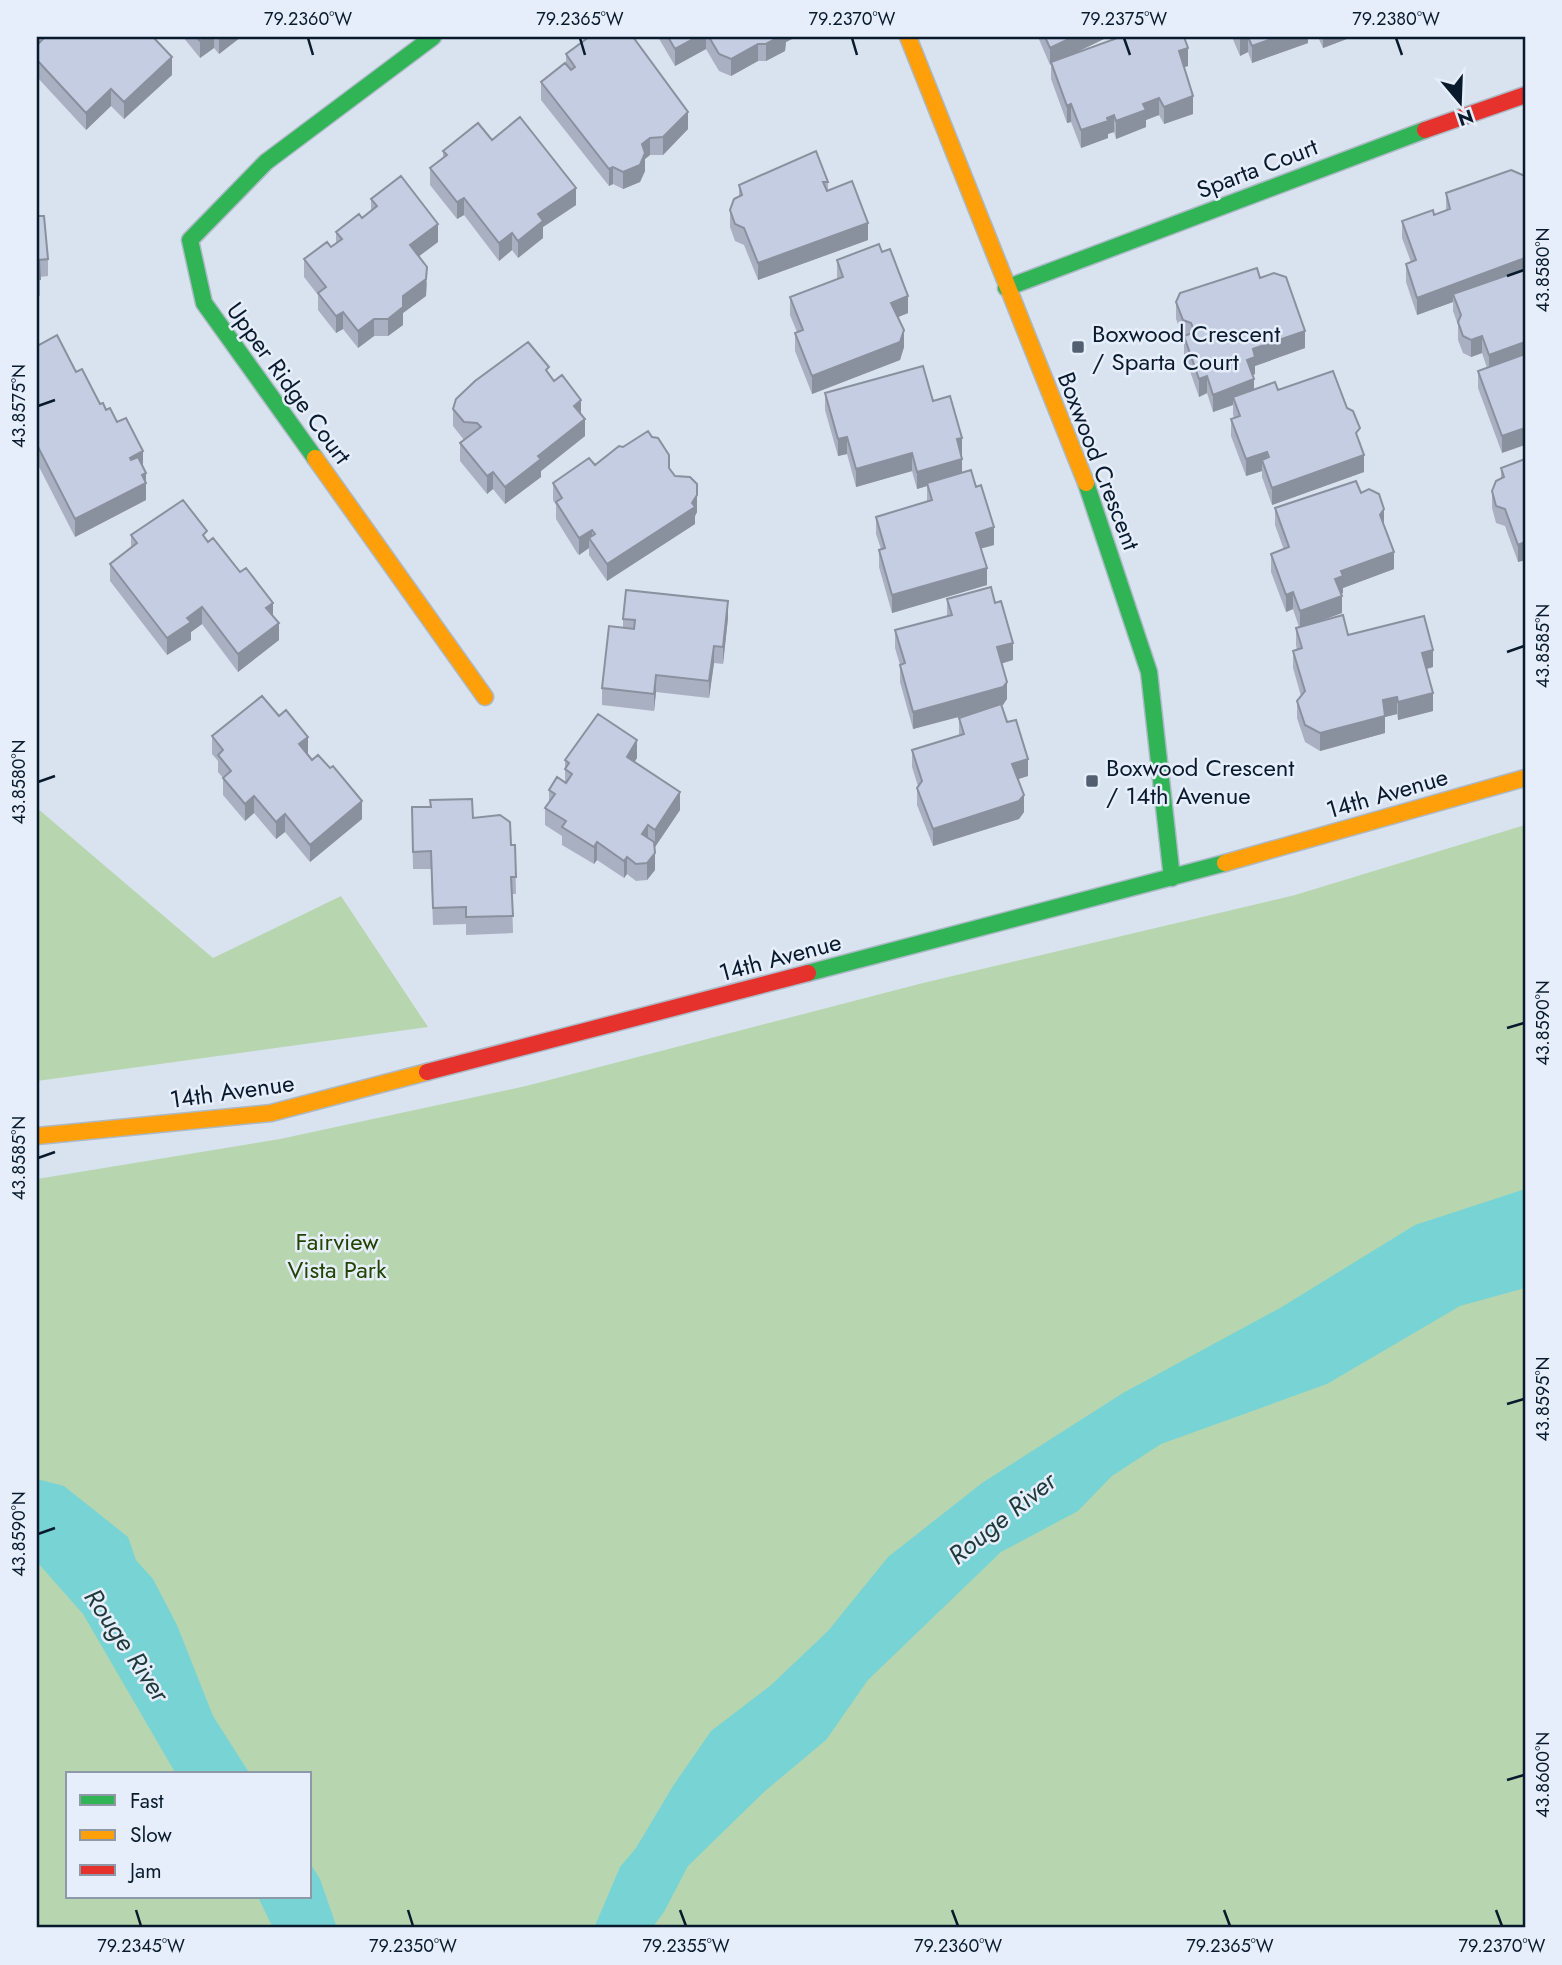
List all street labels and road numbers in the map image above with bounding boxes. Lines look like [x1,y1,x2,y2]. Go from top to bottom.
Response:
street label: Sparta Court [1191,129,1323,207]
street label: Upper Ridge Court [218,295,360,472]
street label: Boxwood Crescent [1049,367,1149,555]
street label: 14th Avenue [1322,759,1452,827]
street label: 14th Avenue [715,924,845,990]
street label: 14th Avenue [168,1065,296,1117]

